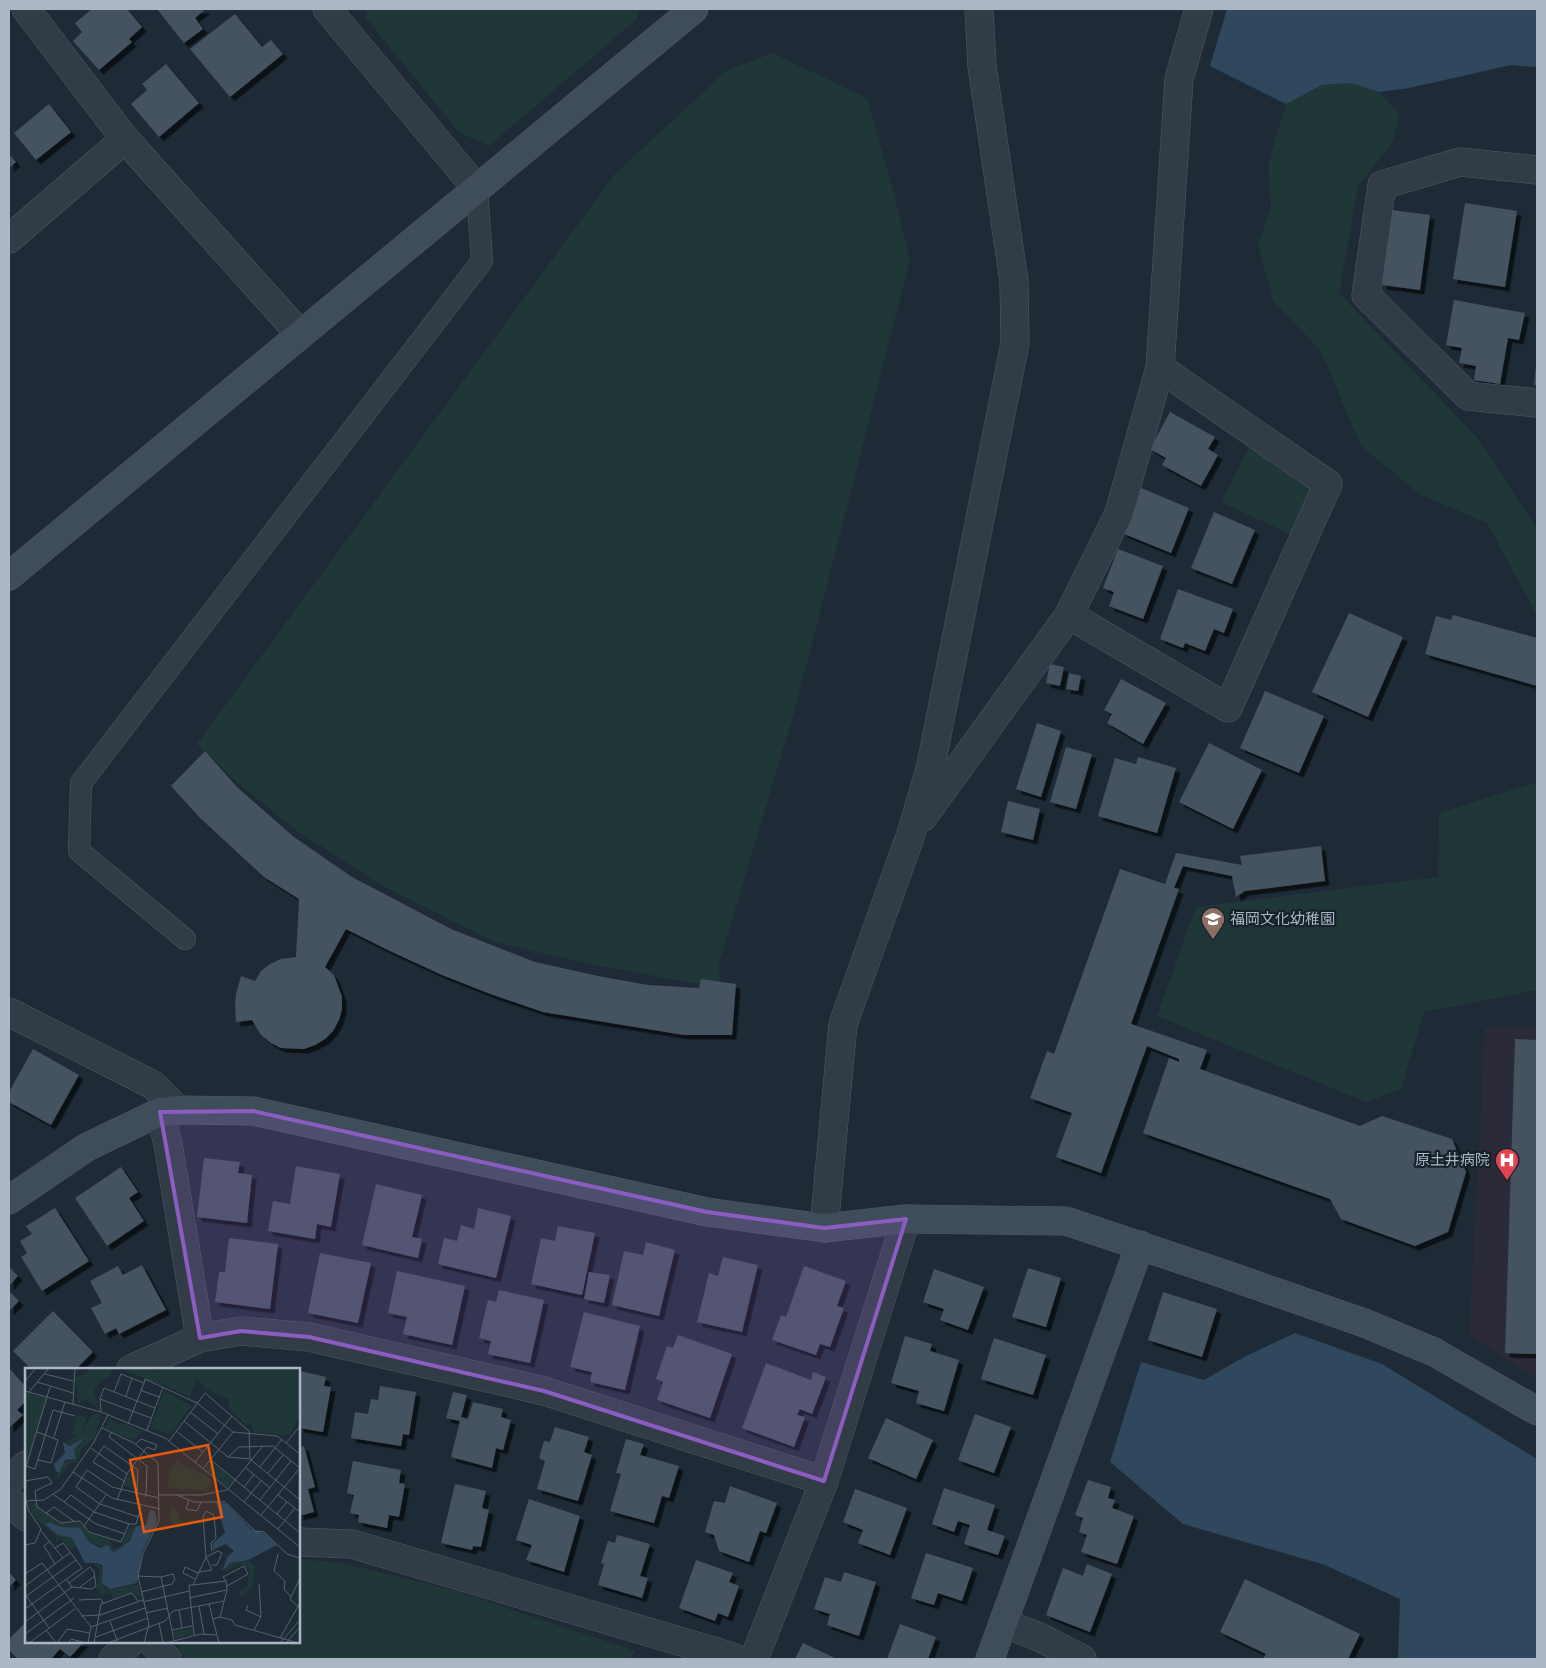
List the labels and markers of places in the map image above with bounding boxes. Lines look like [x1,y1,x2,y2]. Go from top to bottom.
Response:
school or university icon: 福岡文化幼稚園 [1200,906,1226,940]
place label: 福岡文化幼稚園 [1230,909,1335,928]
hospital icon: 原土井病院 [1494,1147,1520,1181]
place label: 原土井病院 [1415,1150,1490,1169]

